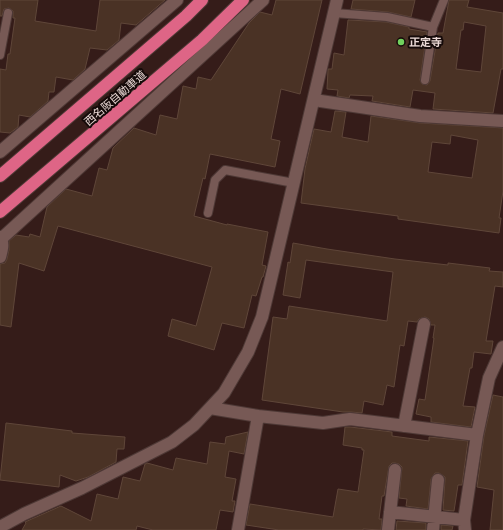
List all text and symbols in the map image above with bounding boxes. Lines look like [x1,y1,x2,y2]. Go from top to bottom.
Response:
place label: 正定寺 [409,34,442,50]
marker: 正定寺 [396,37,406,47]
street label: 西名阪自動車道 [81,67,149,129]

